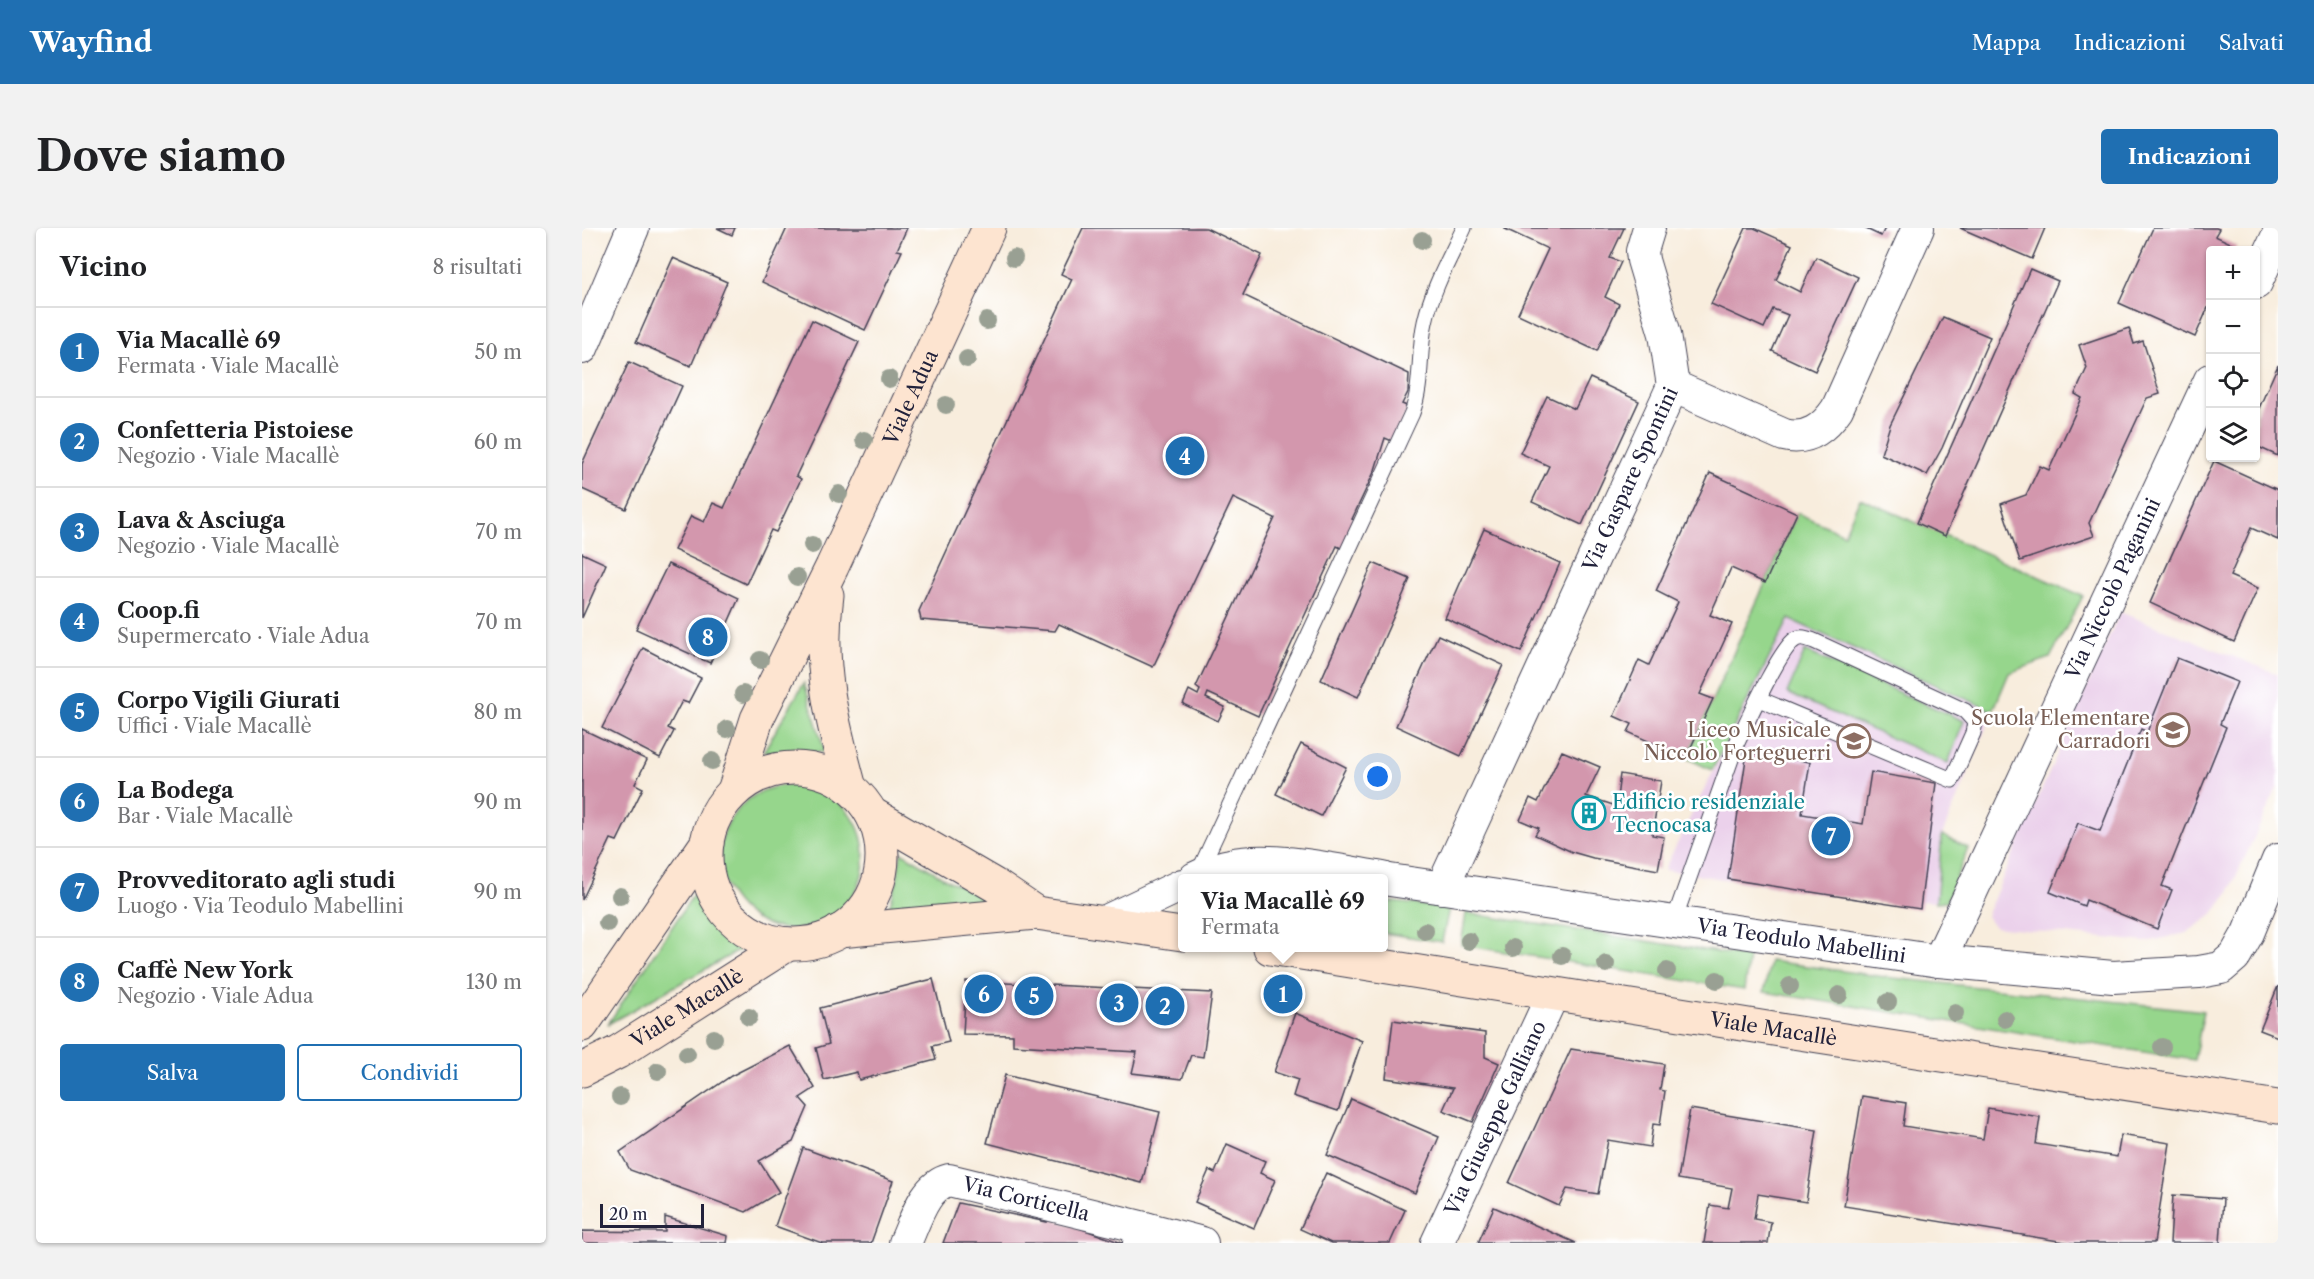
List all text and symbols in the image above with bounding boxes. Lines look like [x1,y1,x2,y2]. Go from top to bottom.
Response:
text: Wayfind [30,25,152,59]
text: Mappa [1972,30,2041,55]
text: Indicazioni [2074,30,2186,55]
text: Salvati [2219,30,2284,55]
button: Indicazioni [2101,129,2278,184]
text: Dove siamo [36,130,286,182]
map controls [2206,246,2260,462]
button: + [2206,246,2260,300]
text: Vicino [60,251,147,283]
text: 8 risultati [433,255,522,279]
button: − [2206,300,2260,354]
text: Via Macallè 69 [117,327,281,354]
text: 1 [75,340,84,364]
text: 50 m [475,340,522,364]
street label: Viale Adua [878,345,943,450]
text: Fermata · Viale Macallè [117,354,339,378]
button: locate [2206,354,2260,408]
street label: Via Gaspare Spontini [1577,383,1683,576]
button: layers [2206,408,2260,462]
text: Confetteria Pistoiese [117,417,353,444]
text: 2 [74,430,85,454]
text: 60 m [474,430,522,454]
pin: 4 [1166,434,1204,478]
text: Negozio · Viale Macallè [117,444,339,468]
street label: Via Niccolò Paganini [2060,494,2165,684]
text: Lava & Asciuga [117,507,285,534]
text: 3 [74,520,85,544]
text: 70 m [476,520,522,544]
text: Negozio · Viale Macallè [117,534,339,558]
text: Coop.fi [117,597,200,624]
text: 4 [74,610,85,634]
text: 70 m [476,610,522,634]
pin: 8 [688,614,728,660]
text: Supermercato · Viale Adua [117,624,369,648]
text: Corpo Vigili Giurati [117,687,340,714]
text: 5 [74,700,85,724]
text: 80 m [474,700,522,724]
place label: Scuola Elementare Carradori [1971,706,2150,753]
school or university icon: Scuola Elementare Carradori [2155,712,2191,748]
text: Uffici · Viale Macallè [117,714,312,738]
place label: Liceo Musicale Niccolò Forteguerri [1644,718,1831,765]
school or university icon: Liceo Musicale Niccolò Forteguerri [1836,723,1872,759]
your location [1363,762,1392,791]
text: La Bodega [117,777,234,804]
text: 6 [74,790,85,814]
text: 90 m [474,790,522,814]
place label: Edificio residenziale Tecnocasa [1612,790,1805,837]
building icon: Edificio residenziale Tecnocasa [1571,795,1607,831]
text: Bar · Viale Macallè [117,804,293,828]
pin: 7 [1812,814,1850,858]
text: Provveditorato agli studi [117,867,395,894]
popup [1178,874,1388,952]
text: 7 [74,880,85,904]
text: 90 m [474,880,522,904]
text: Via Macallè 69 [1201,888,1365,915]
text: Luogo · Via Teodulo Mabellini [117,894,404,918]
street label: Via Teodulo Mabellini [1694,913,1907,968]
text: Fermata [1201,915,1280,939]
text: Caffè New York [117,957,293,984]
street label: Viale Macallè [626,964,748,1053]
text: 8 [73,970,86,994]
text: 130 m [466,970,522,994]
pin: 6 [964,972,1004,1017]
pin: 1 [1264,972,1302,1017]
pin: 5 [1014,974,1054,1018]
pin: 3 [1100,980,1138,1026]
text: Negozio · Viale Adua [117,984,313,1008]
pin: 2 [1146,984,1184,1028]
street label: Viale Macallè [1707,1007,1839,1051]
street label: Via Giuseppe Galliano [1439,1017,1551,1220]
button: Salva [60,1044,285,1101]
button: Condividi [297,1044,522,1101]
street label: Via Corticella [959,1172,1092,1226]
scale bar [600,1201,704,1228]
text: 20 m [609,1204,648,1224]

